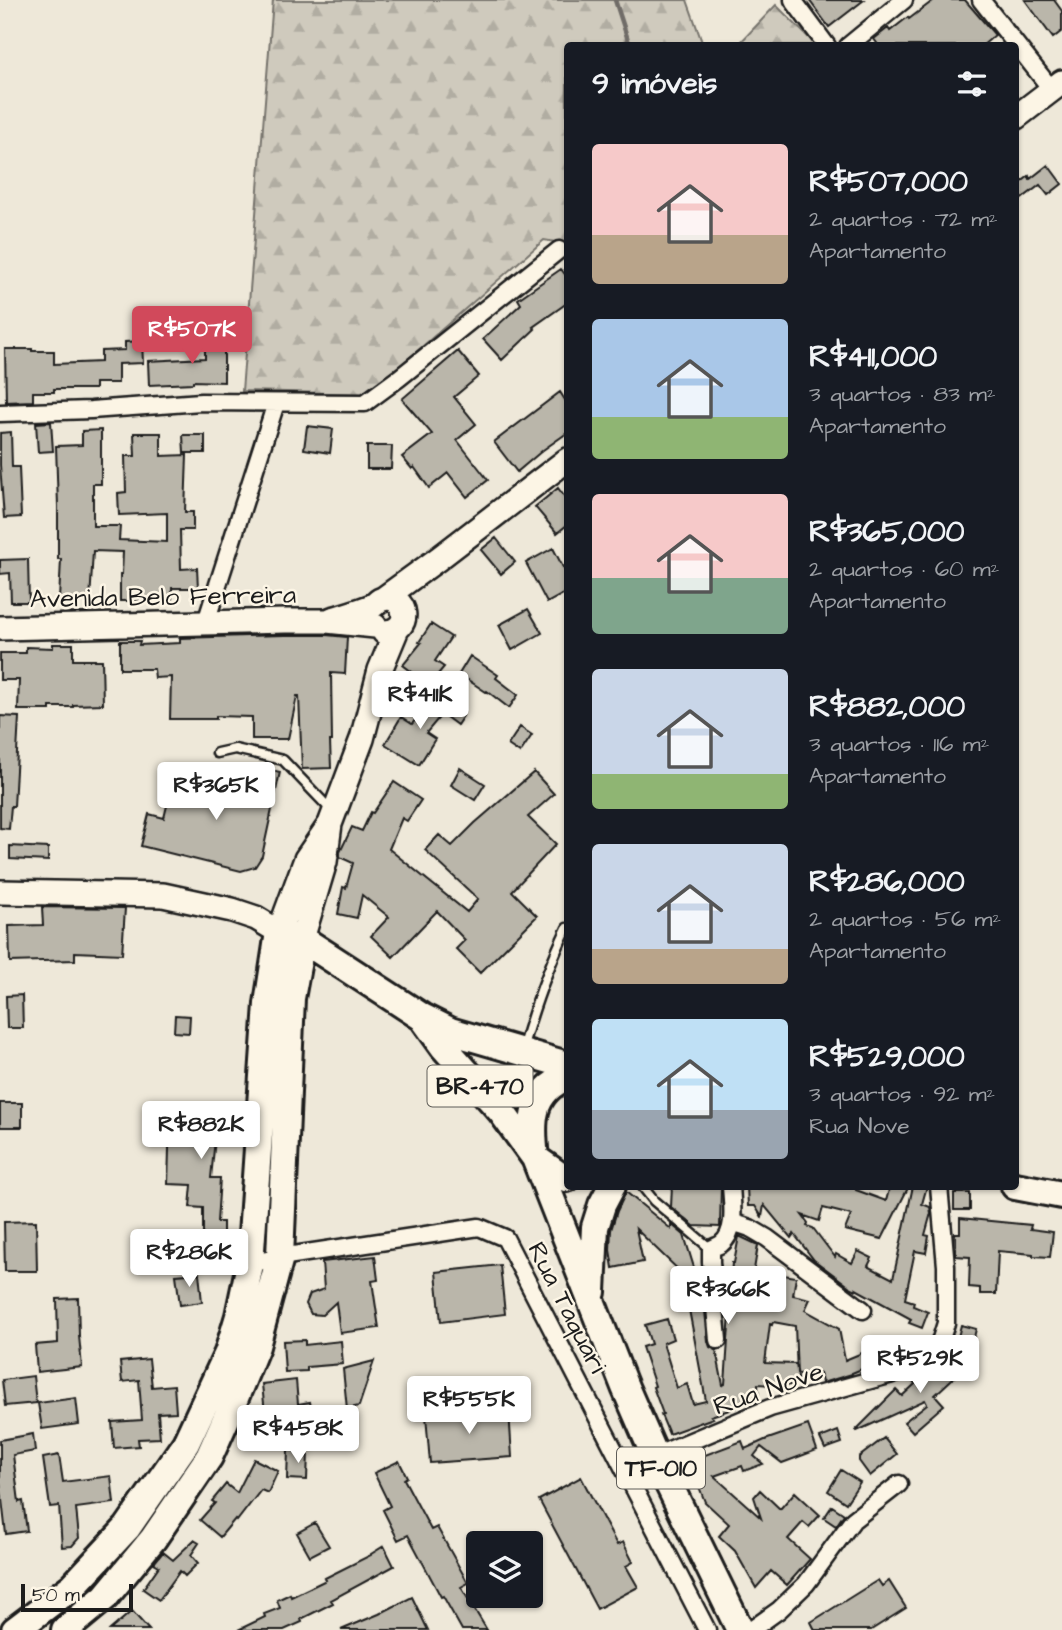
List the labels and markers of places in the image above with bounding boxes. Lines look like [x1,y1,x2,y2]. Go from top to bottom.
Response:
pin: R$507K [135,306,249,366]
pin: R$411K [363,672,477,731]
pin: R$365K [159,762,273,822]
pin: R$882K [144,1102,258,1161]
pin: R$286K [132,1230,246,1289]
pin: R$366K [671,1266,785,1326]
pin: R$529K [863,1336,977,1395]
pin: R$555K [412,1376,526,1436]
pin: R$458K [241,1406,355,1465]

